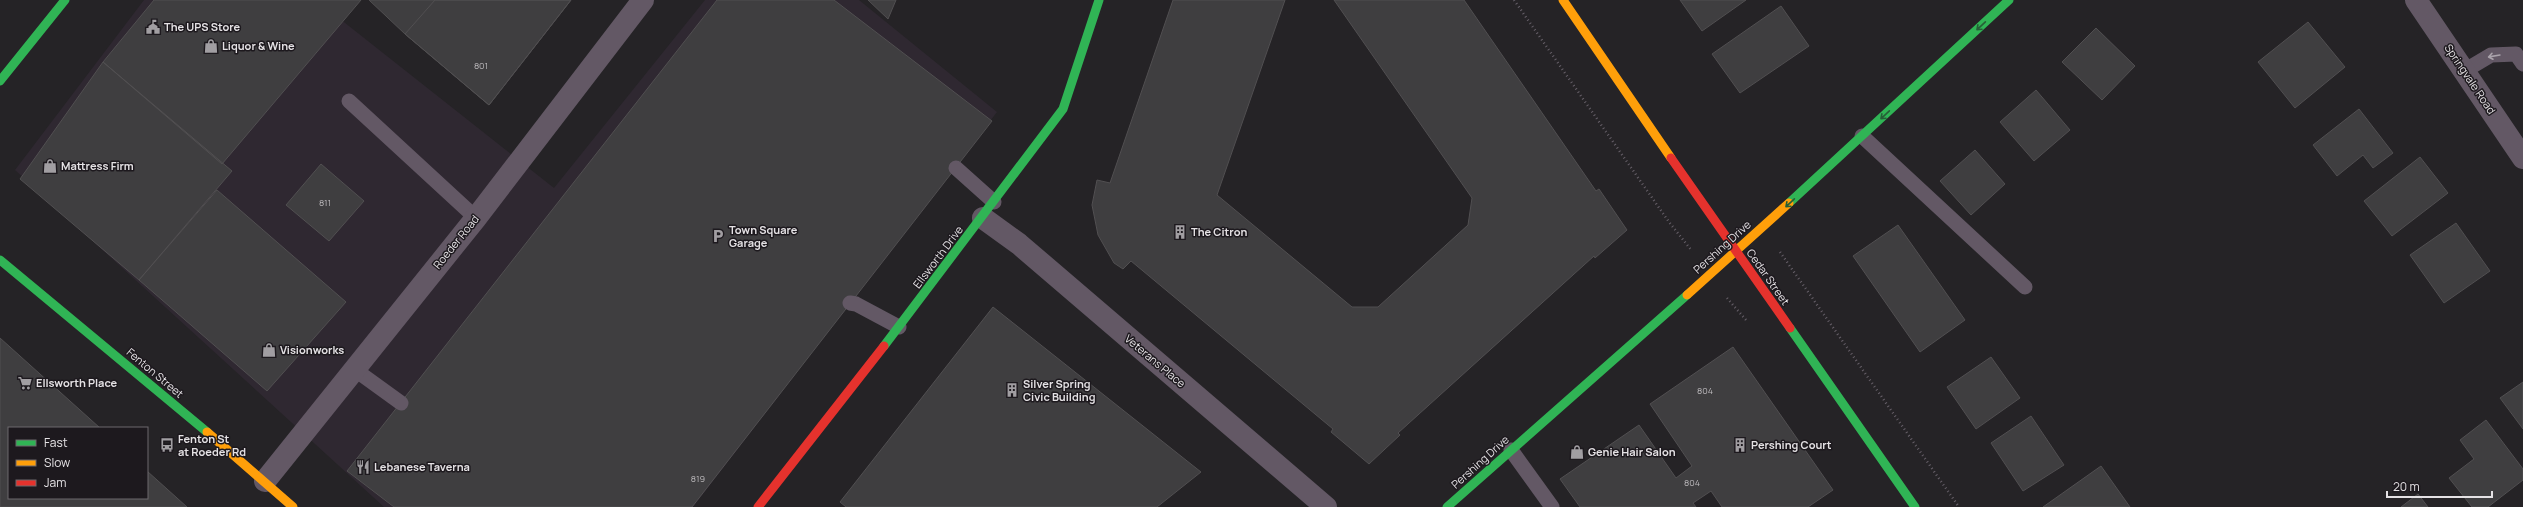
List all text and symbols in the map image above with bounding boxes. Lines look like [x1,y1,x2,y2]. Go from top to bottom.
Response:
public building icon: The UPS Store [145,19,161,35]
place label: The UPS Store [164,19,241,34]
one-way arrow [1976,22,1986,31]
shop icon: Liquor & Wine [203,38,219,54]
place label: Liquor & Wine [222,38,295,53]
street label: Springvale Road [2441,41,2499,117]
one-way arrow [2488,52,2501,60]
house number: 801 [474,59,488,72]
one-way arrow [1880,110,1890,119]
shop icon: Mattress Firm [42,158,58,174]
place label: Mattress Firm [61,158,134,173]
house number: 811 [319,196,331,209]
one-way arrow [1785,198,1795,208]
street label: Roeder Road [429,212,482,272]
street label: Pershing Drive [1690,216,1754,276]
place label: Town Square Garage [729,222,798,250]
street label: Ellsworth Drive [909,222,966,291]
building icon: The Citron [1172,224,1188,240]
place label: The Citron [1191,224,1247,239]
parking icon: Town Square Garage [710,228,726,244]
street label: Cedar Street [1744,246,1793,308]
street label: Veterans Place [1122,331,1189,391]
shop icon: Visionworks [261,342,277,358]
place label: Visionworks [280,342,344,357]
street label: Fenton Street [124,344,187,401]
supermarket icon: Ellsworth Place [17,375,33,391]
place label: Ellsworth Place [36,375,118,390]
place label: Silver Spring Civic Building [1023,376,1095,404]
building icon: Silver Spring Civic Building [1004,382,1020,398]
house number: 804 [1697,384,1713,397]
legend [8,427,148,499]
place label: Fenton St at Roeder Rd [178,431,246,459]
street label: Pershing Drive [1448,431,1512,491]
text: Fast [44,434,68,451]
bus stop icon: Fenton St at Roeder Rd [159,437,175,453]
building icon: Pershing Court [1732,437,1748,453]
place label: Pershing Court [1751,437,1832,452]
shop icon: Genie Hair Salon [1569,444,1585,460]
place label: Genie Hair Salon [1588,444,1676,459]
text: Slow [44,454,70,471]
restaurant icon: Lebanese Taverna [355,459,371,475]
place label: Lebanese Taverna [374,459,470,474]
house number: 819 [691,472,705,485]
scale bar [2387,473,2492,499]
text: Jam [44,474,66,491]
house number: 804 [1684,476,1700,489]
text: 20 m [2393,478,2420,495]

